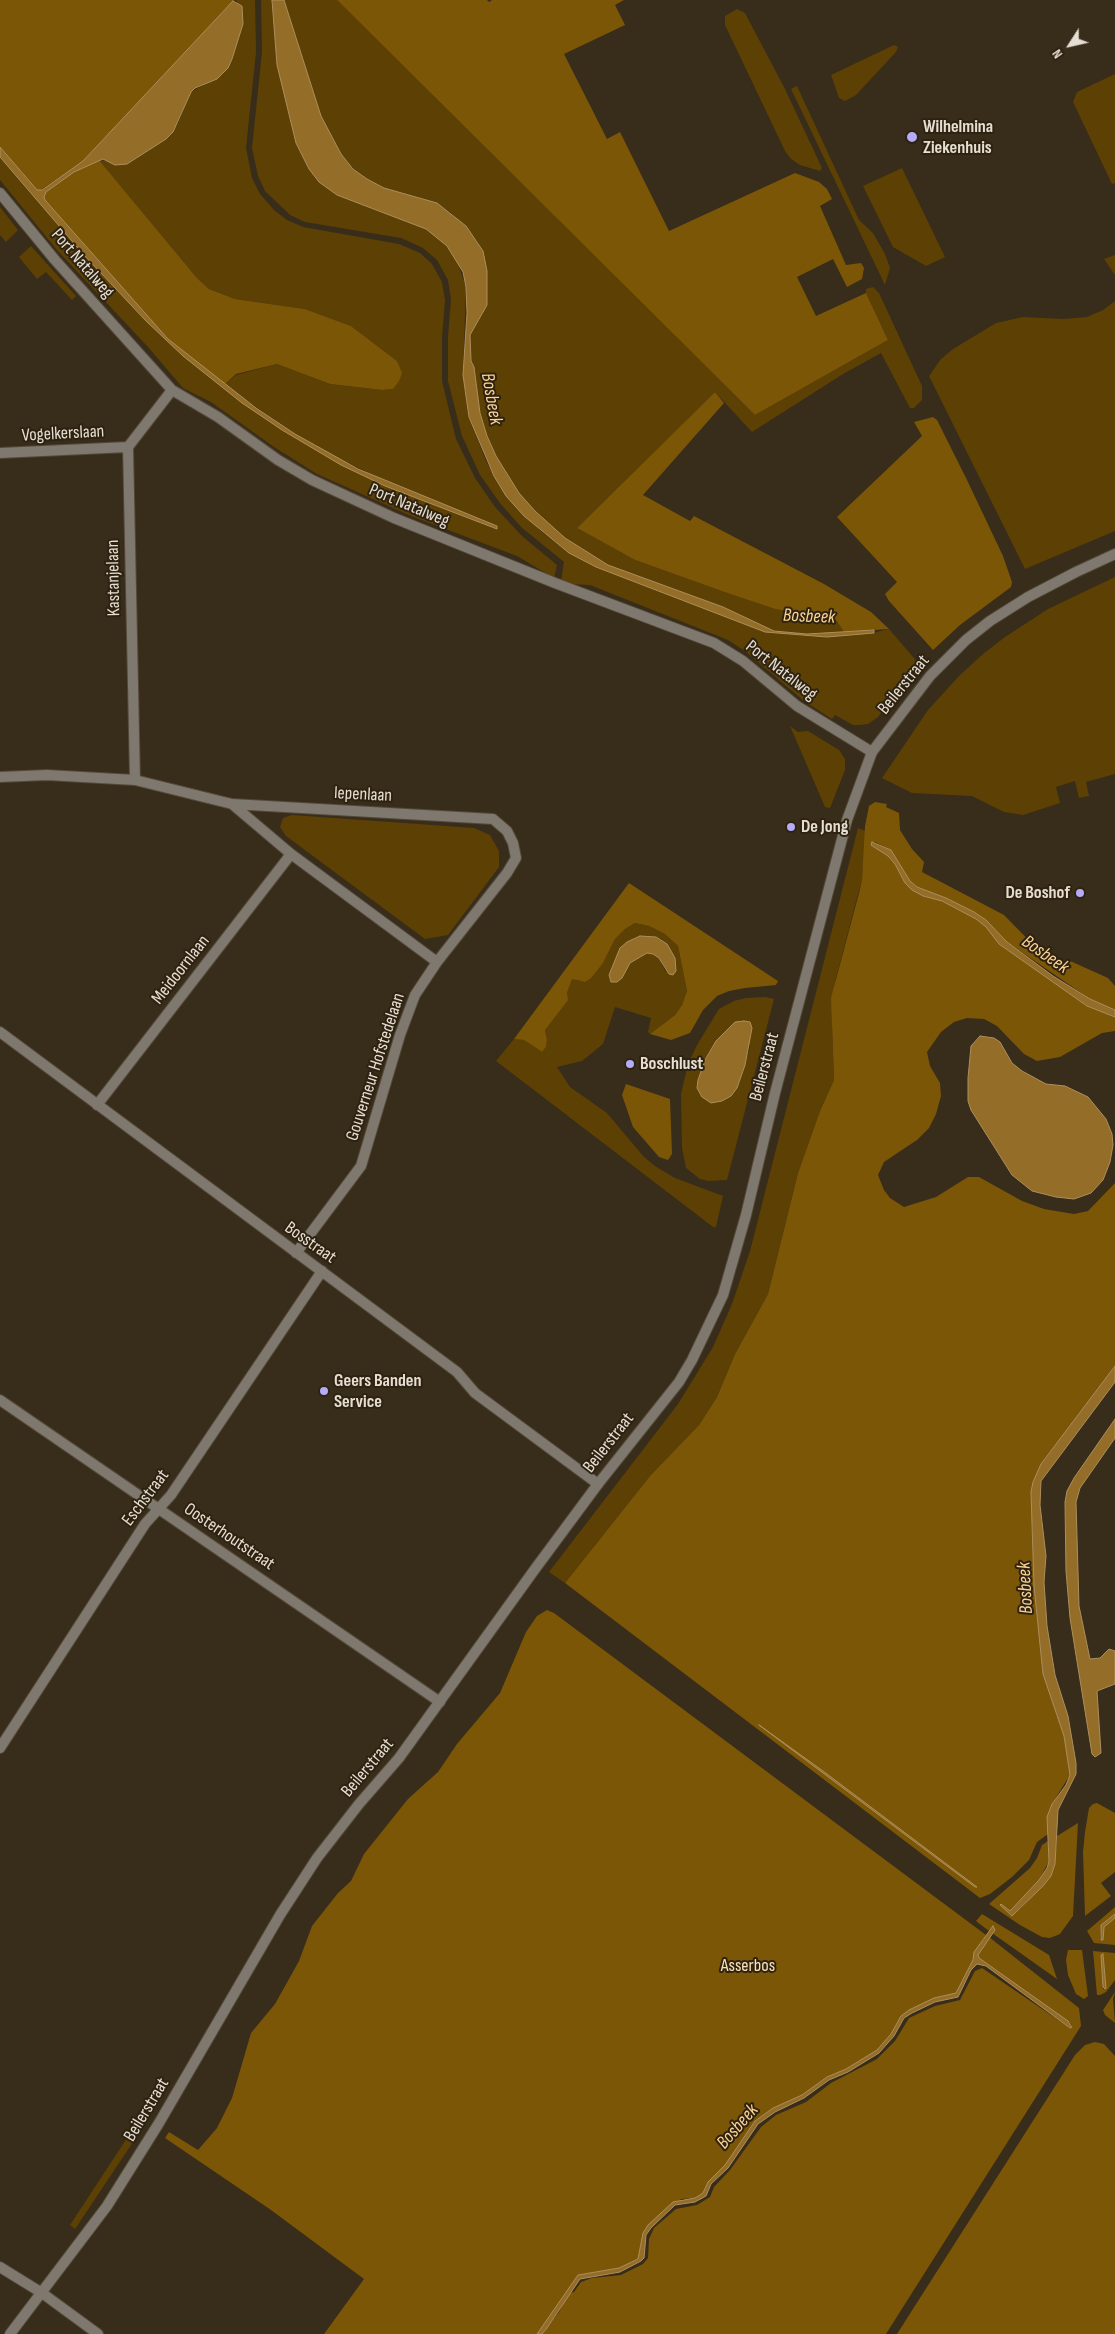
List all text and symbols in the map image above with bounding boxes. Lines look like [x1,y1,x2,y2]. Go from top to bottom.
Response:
north arrow [1045,20,1095,70]
text: N [1048,46,1066,62]
place label: Wilhelmina Ziekenhuis [923,116,993,158]
marker: Wilhelmina Ziekenhuis [905,130,919,144]
street label: Port Natalweg [46,225,118,303]
water label: Bosbeek [475,371,507,427]
street label: Vogelkerslaan [21,421,105,447]
street label: Port Natalweg [366,479,452,533]
street label: Kastanjelaan [103,539,125,617]
water label: Bosbeek [782,605,836,629]
street label: Port Natalweg [741,636,821,706]
street label: Beilerstraat [874,651,934,719]
street label: Iepenlaan [333,783,393,807]
place label: De Jong [801,816,848,838]
marker: De Jong [785,821,797,833]
place label: De Boshof [1005,882,1070,904]
marker: De Boshof [1074,887,1086,899]
street label: Meidoornlaan [147,931,215,1009]
water label: Bosbeek [1017,931,1073,979]
street label: Gouverneur Hofstedelaan [342,990,410,1144]
street label: Beilerstraat [745,1030,785,1104]
place label: Boschlust [640,1053,703,1075]
marker: Boschlust [624,1058,636,1070]
street label: Bosstraat [280,1218,340,1268]
place label: Geers Banden Service [334,1370,422,1412]
marker: Geers Banden Service [318,1385,330,1397]
street label: Beilerstraat [579,1409,639,1477]
street label: Eschstraat [118,1466,174,1530]
street label: Oosterhoutstraat [180,1499,278,1575]
water label: Bosbeek [1013,1561,1039,1615]
street label: Beilerstraat [337,1734,399,1802]
park label: Asserbos [721,1955,775,1977]
street label: Beilerstraat [120,2074,174,2146]
water label: Bosbeek [712,2100,764,2154]

